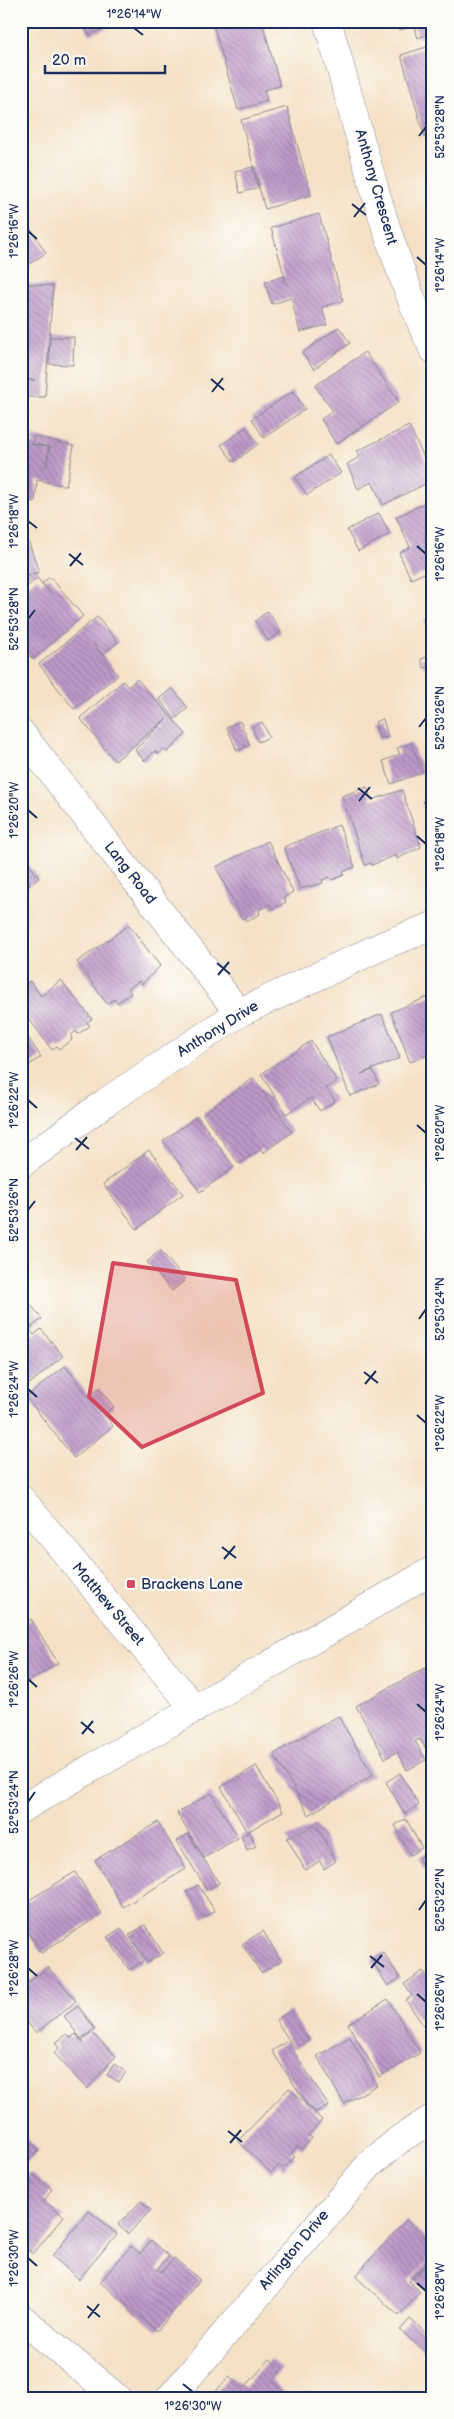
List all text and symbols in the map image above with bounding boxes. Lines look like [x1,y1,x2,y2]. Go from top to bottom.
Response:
text: 1°26'14"W [107,7,161,22]
scale bar [45,42,165,74]
text: 20 m [52,51,86,70]
text: 52°53'28"N [433,95,448,159]
street label: Anthony Crescent [350,127,402,247]
text: 1°26'16"W [7,204,22,258]
text: 1°26'14"W [433,238,448,292]
text: 1°26'18"W [7,494,22,548]
text: 1°26'16"W [433,527,448,581]
text: 52°53'28"N [7,587,22,651]
text: 52°53'26"N [433,686,448,750]
text: 1°26'20"W [7,782,22,838]
text: 1°26'18"W [433,817,448,871]
street label: Lang Road [100,838,160,908]
street label: Anthony Drive [174,996,262,1062]
text: 1°26'22"W [7,1072,22,1128]
text: 1°26'20"W [433,1105,448,1161]
text: 52°53'26"N [7,1178,22,1242]
text: 52°53'24"N [433,1277,448,1341]
text: 1°26'24"W [7,1360,22,1417]
text: 1°26'22"W [433,1395,448,1451]
street label: Matthew Street [68,1559,149,1650]
place label: Brackens Lane [141,1575,243,1594]
marker: Brackens Lane [125,1578,137,1590]
text: 1°26'26"W [7,1650,22,1708]
text: 1°26'24"W [433,1683,448,1740]
text: 52°53'24"N [7,1770,22,1834]
text: 52°53'22"N [433,1868,448,1932]
text: 1°26'28"W [7,1940,22,1996]
text: 1°26'26"W [433,1973,448,2031]
street label: Arlington Drive [255,2206,333,2294]
text: 1°26'30"W [7,2229,22,2287]
text: 1°26'28"W [433,2263,448,2319]
text: 1°26'30"W [164,2399,222,2414]

